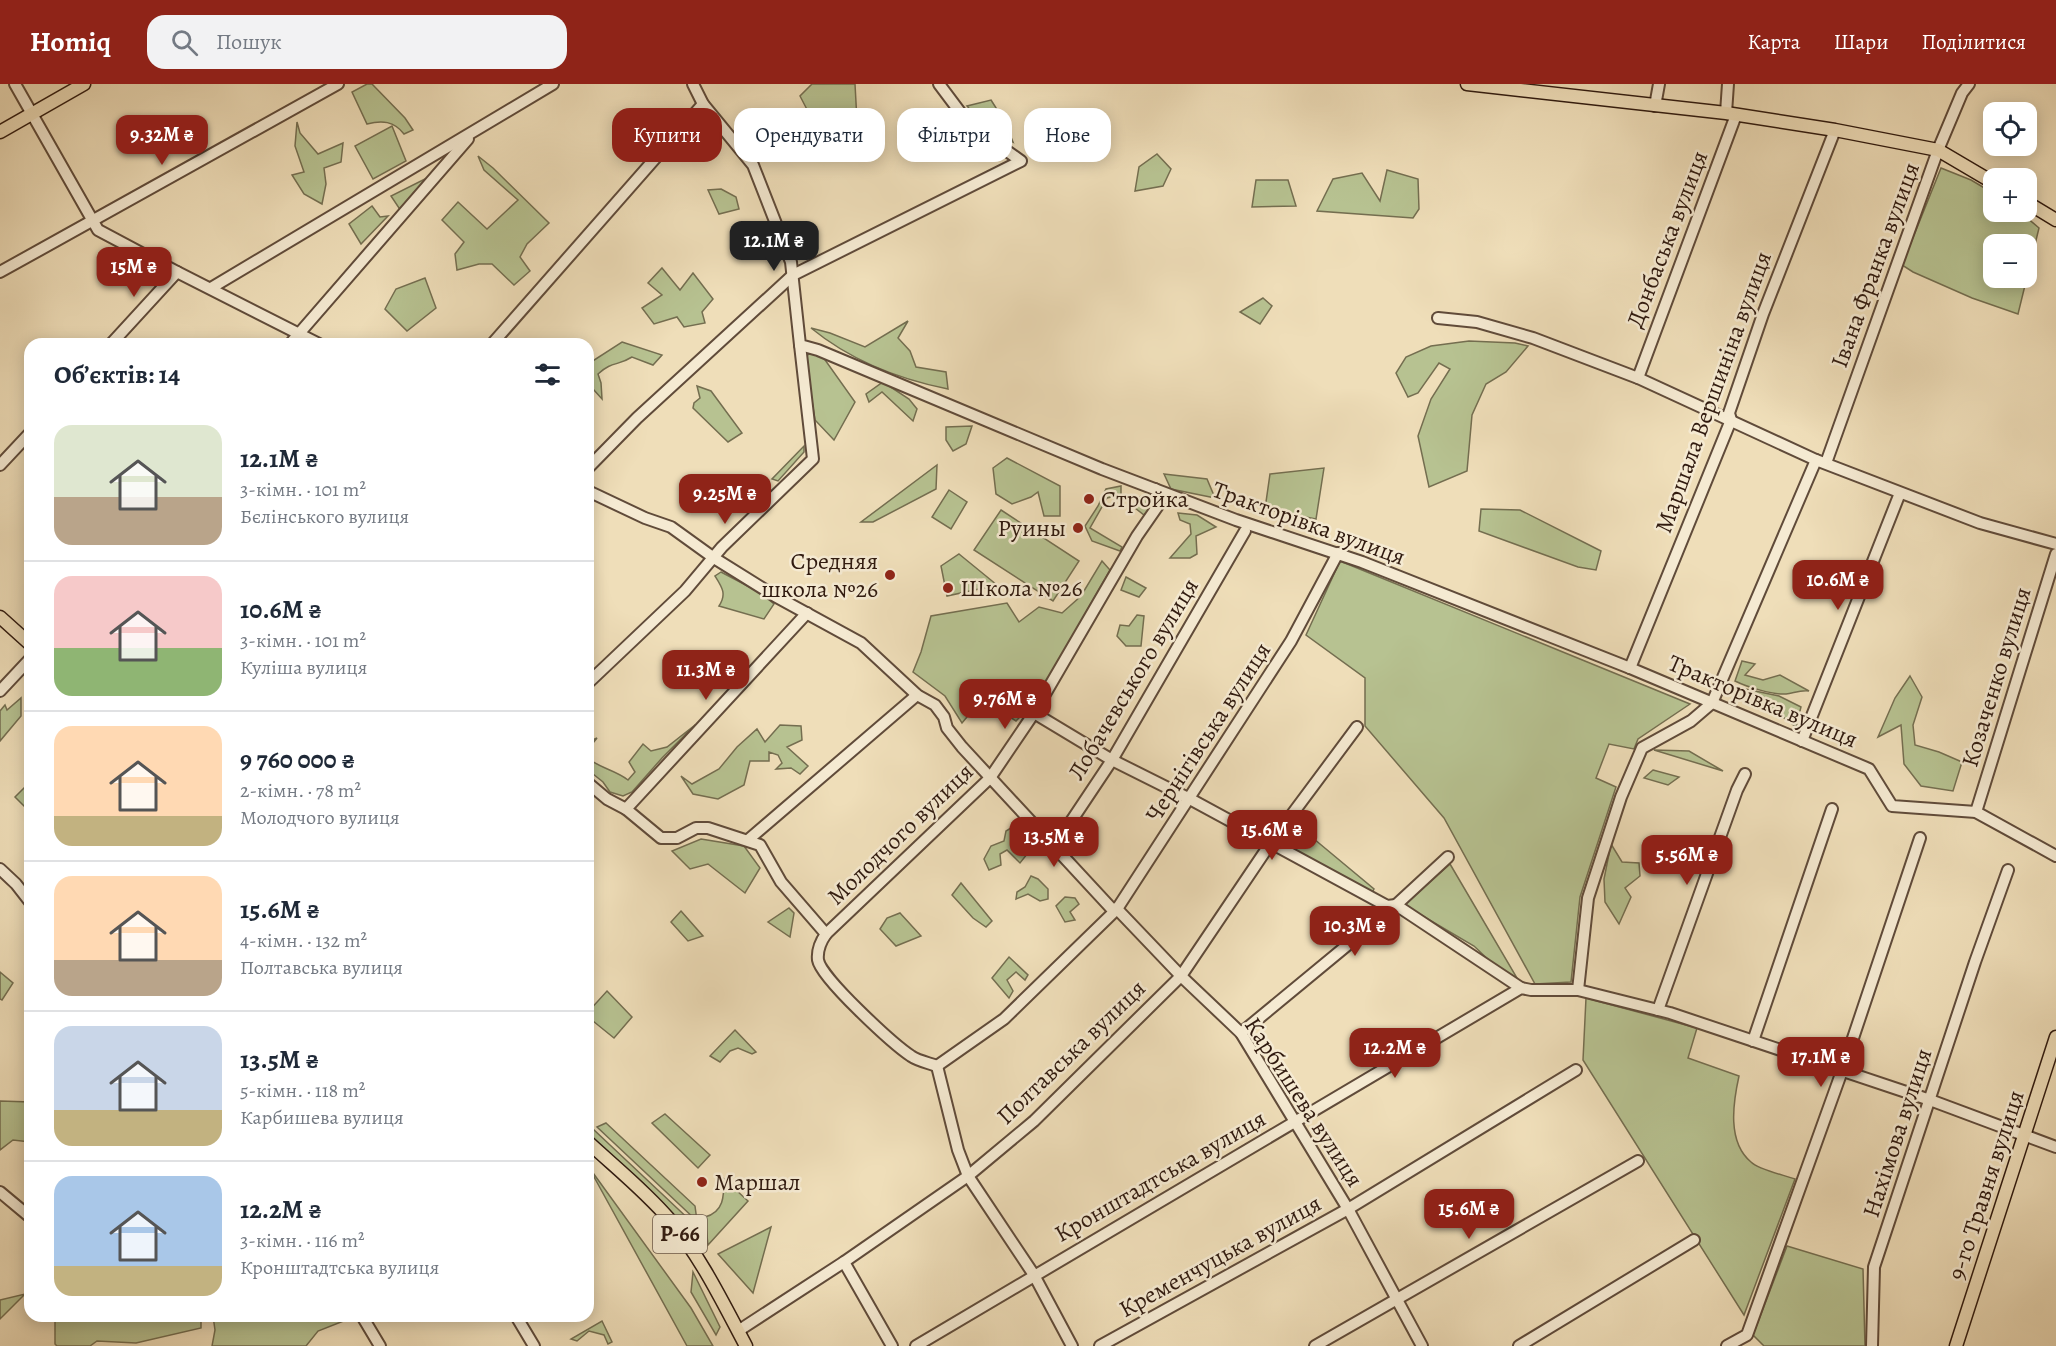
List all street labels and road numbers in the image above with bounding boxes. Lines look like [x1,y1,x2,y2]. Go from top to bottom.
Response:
street label: Донбаська вулиця [1619,146,1715,332]
street label: Івана Франка вулиця [1823,158,1927,372]
street label: Маршала Вершиніна вулиця [1647,247,1779,537]
street label: Тракторівка вулиця [1208,473,1410,573]
street label: Лобачевського вулиця [1060,572,1206,786]
street label: Козаченко вулиця [1953,583,2039,771]
street label: Чернігівська вулиця [1138,636,1278,828]
street label: Тракторівка вулиця [1663,647,1863,755]
street label: Молодчого вулиця [820,756,980,912]
street label: Полтавська вулиця [990,973,1152,1131]
street label: Карбишева вулиця [1237,1011,1371,1193]
street label: Нахімова вулиця [1855,1044,1939,1222]
street label: 9-го Травня вулиця [1940,1086,2032,1284]
street label: Кронштадтська вулиця [1048,1102,1272,1250]
street label: Кременчуцька вулиця [1113,1187,1327,1325]
road number: Р-66 [653,1215,707,1253]

